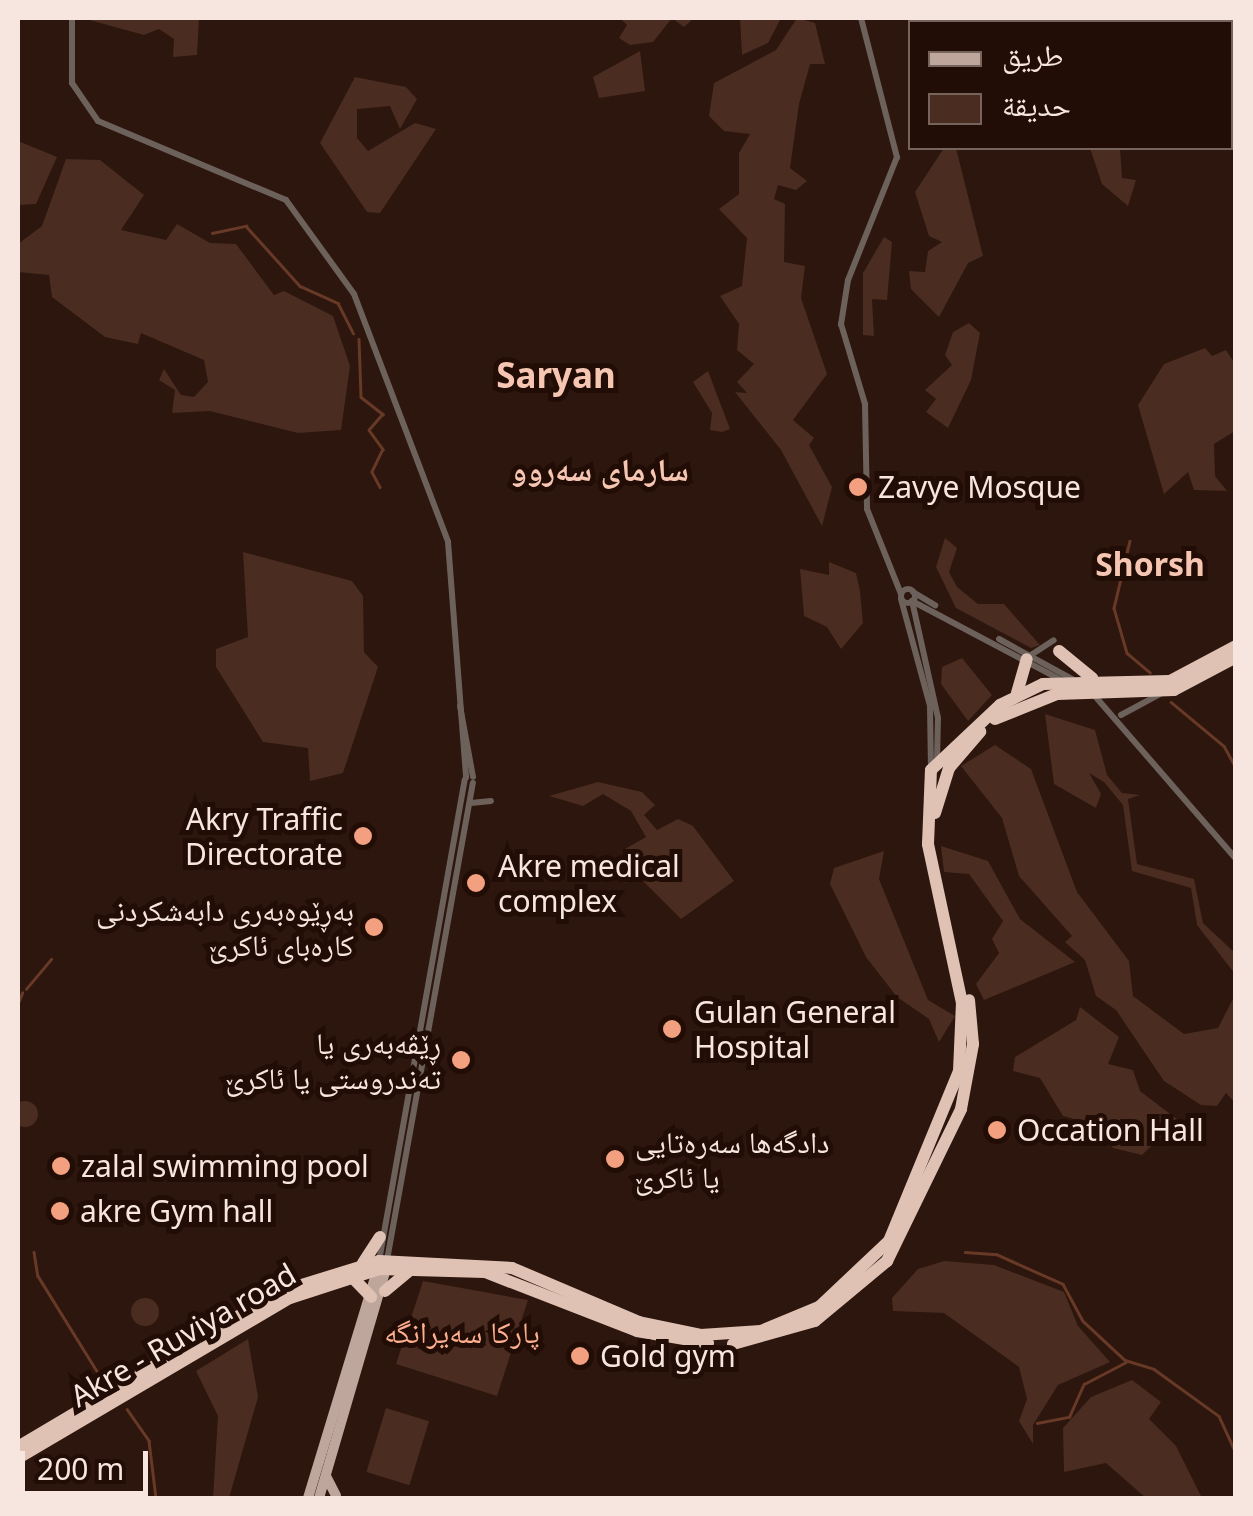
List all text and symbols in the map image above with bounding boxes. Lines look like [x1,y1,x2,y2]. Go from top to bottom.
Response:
legend [908,20,1233,150]
text: طريق [1002,34,1063,75]
text: حديقة [1002,84,1071,125]
district label: Saryan [496,354,616,396]
district label: سارمای سەروو [511,450,689,488]
place label: Zavye Mosque [878,469,1081,505]
marker: Zavye Mosque [847,476,869,498]
district label: Shorsh [1095,545,1205,583]
place label: Akry Traffic Directorate [185,801,343,872]
marker: Akry Traffic Directorate [352,825,374,847]
place label: Akre medical complex [498,848,680,918]
marker: Akre medical complex [463,870,489,896]
place label: بەڕێوەبەری دابەشکردنی کارەبای ئاکرێ [96,892,354,962]
marker: بەڕێوەبەری دابەشکردنی کارەبای ئاکرێ [363,916,385,938]
place label: Gulan General Hospital [694,994,896,1064]
marker: Gulan General Hospital [659,1016,685,1042]
place label: ڕێڤەبەری یا تەندروستی یا ئاکرێ [225,1025,441,1096]
marker: ڕێڤەبەری یا تەندروستی یا ئاکرێ [450,1049,472,1071]
place label: Occation Hall [1017,1112,1204,1148]
marker: Occation Hall [986,1119,1008,1141]
place label: دادگەها سەرەتایی یا ئاکرێ [635,1124,830,1194]
place label: zalal swimming pool [81,1148,369,1184]
marker: دادگەها سەرەتایی یا ئاکرێ [604,1148,626,1170]
marker: zalal swimming pool [50,1155,72,1177]
place label: akre Gym hall [80,1193,273,1229]
marker: akre Gym hall [49,1200,71,1222]
street label: Akre - Ruviya road [64,1256,302,1414]
park label: پارکا سەیرانگه [384,1314,540,1350]
place label: Gold gym [600,1338,736,1374]
marker: Gold gym [569,1345,591,1367]
scale bar [25,1431,152,1493]
text: 200 m [37,1448,124,1489]

